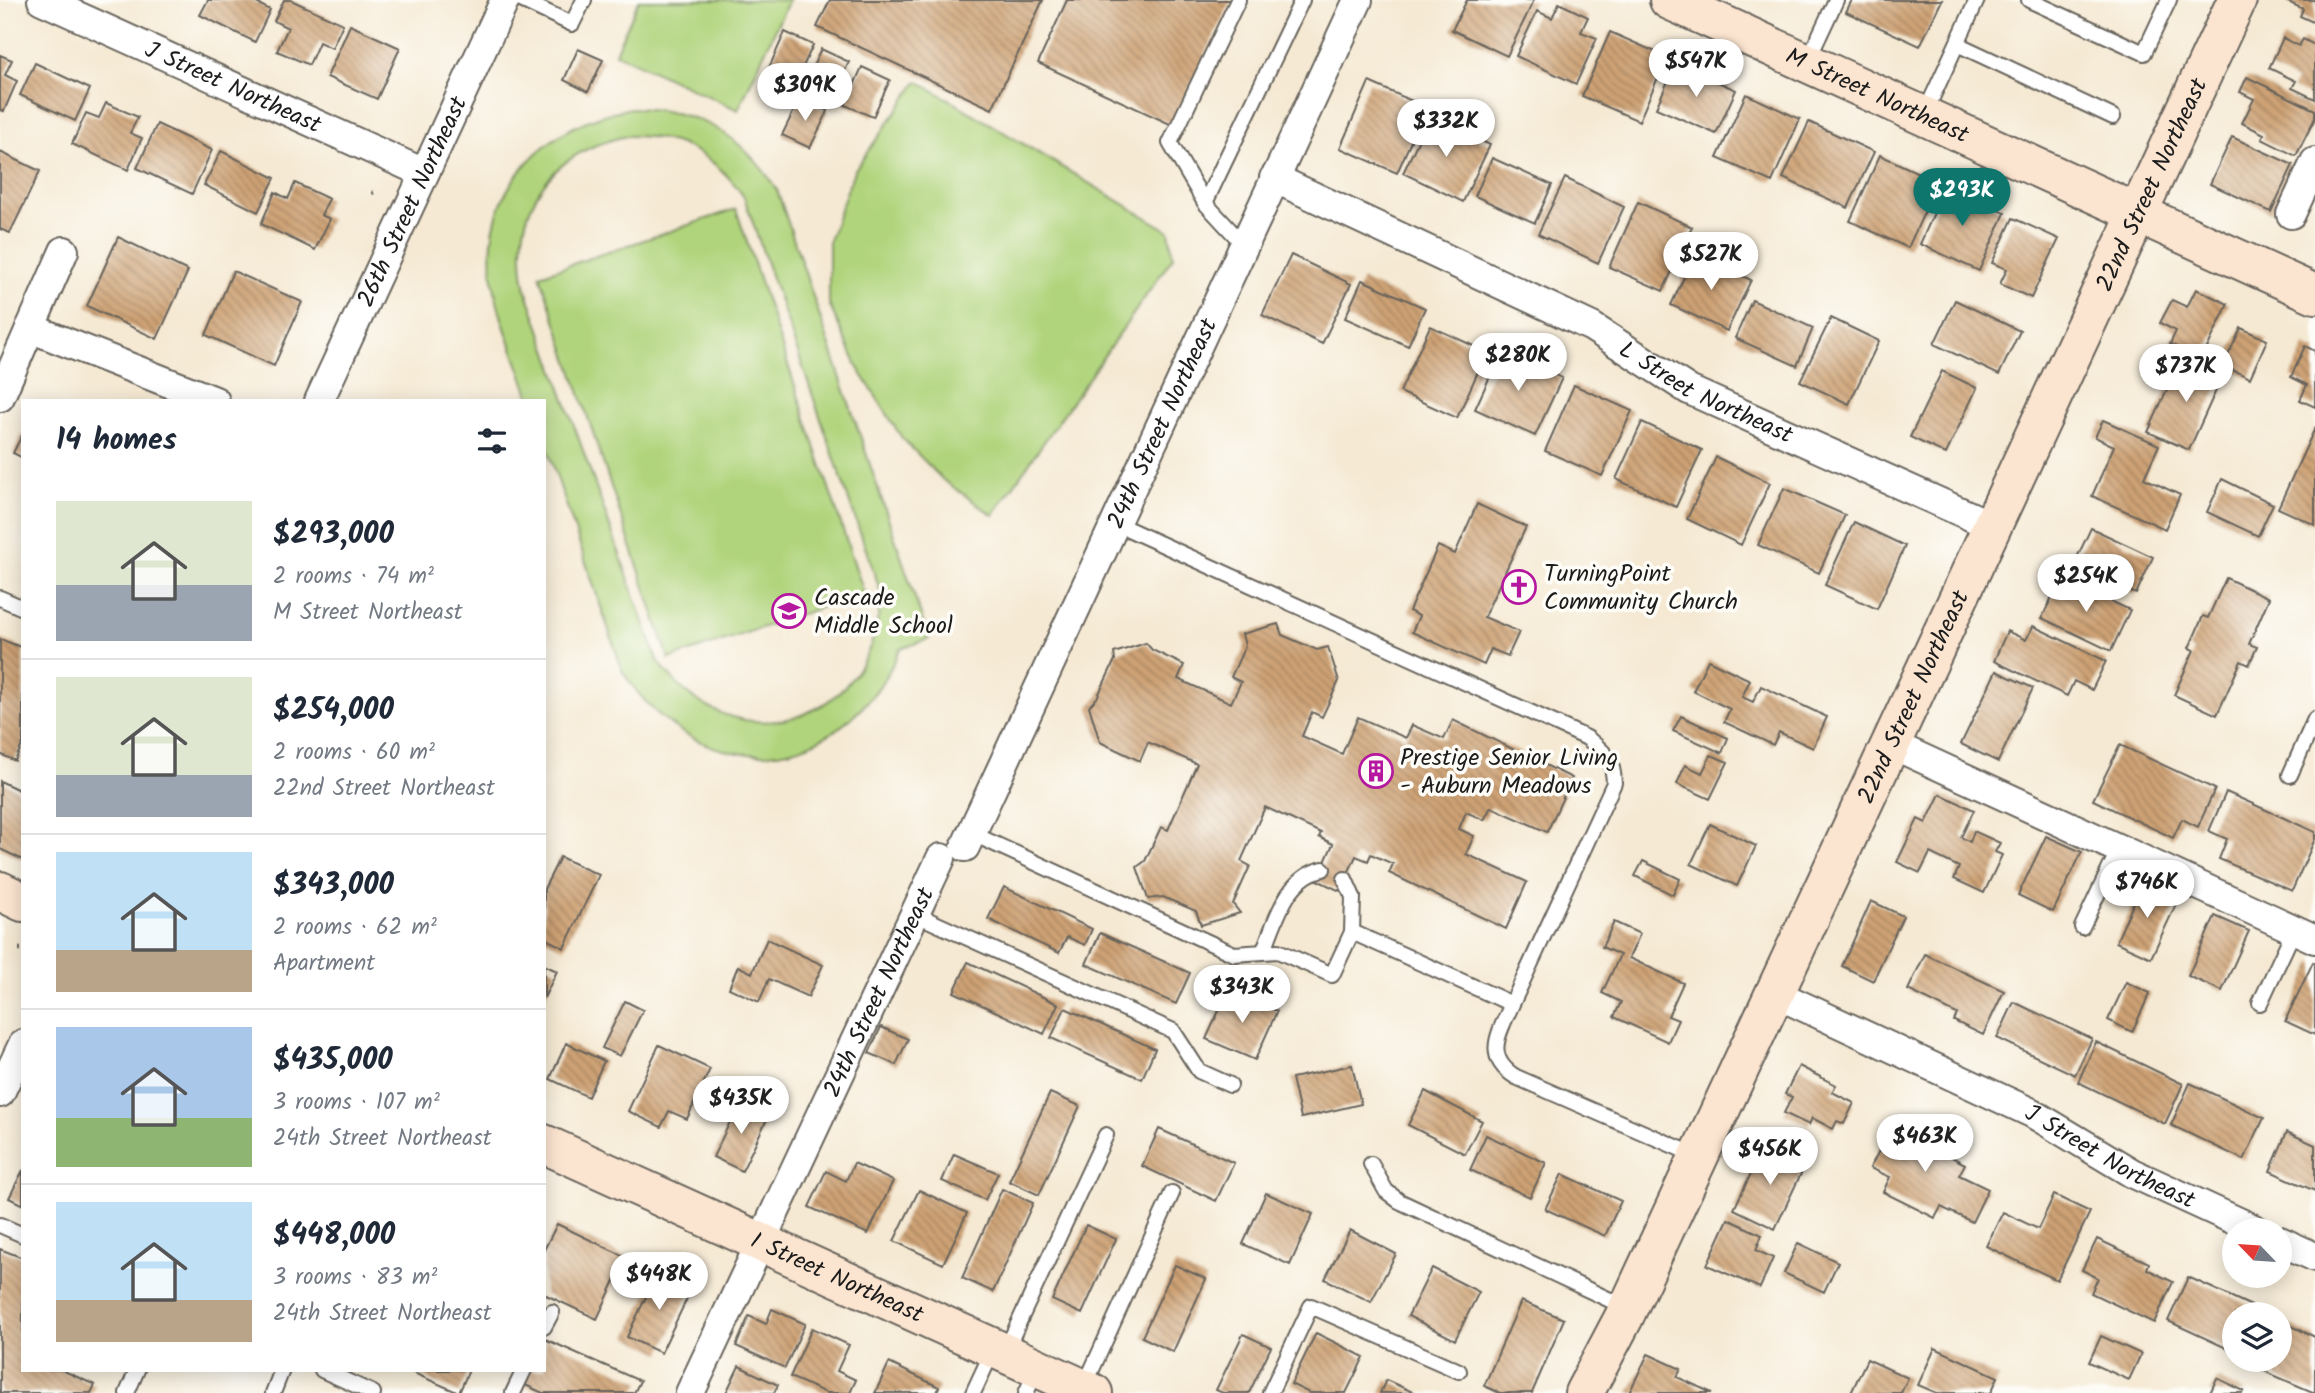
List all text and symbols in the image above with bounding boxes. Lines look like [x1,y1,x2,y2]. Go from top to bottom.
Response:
street label: J Street Northeast [138,31,328,145]
street label: M Street Northeast [1779,37,1976,155]
pin: $547K [1647,40,1745,99]
text: $547K [1665,44,1727,80]
pin: $309K [756,64,854,123]
text: $309K [773,68,837,104]
street label: 22nd Street Northeast [2086,71,2219,298]
street label: 26th Street Northeast [347,90,479,314]
pin: $332K [1397,100,1495,159]
text: $332K [1413,104,1479,140]
pin: $293K [1913,168,2011,228]
text: $293K [1929,173,1995,209]
pin: $527K [1662,232,1760,292]
text: $527K [1679,237,1743,273]
street label: 24th Street Northeast [1097,312,1229,536]
street label: L Street Northeast [1611,331,1799,455]
pin: $280K [1469,334,1567,393]
text: $280K [1485,338,1551,374]
pin: $737K [2137,344,2235,404]
text: $737K [2155,349,2217,385]
text: 14 homes [56,417,177,465]
icon: filters [473,422,511,460]
text: $293,000 [273,511,394,559]
icon: home [112,529,196,613]
pin: $254K [2037,554,2135,614]
place label: TurningPoint Community Church [1544,555,1738,622]
text: 2 rooms · 74 m² [273,559,434,595]
text: $254K [2053,559,2119,595]
church icon: TurningPoint Community Church [1500,568,1538,606]
place label: Cascade Middle School [814,579,953,646]
street label: 22nd Street Northeast [1847,584,1981,811]
school or university icon: Cascade Middle School [770,592,808,630]
text: M Street Northeast [273,595,463,631]
text: $254,000 [273,687,394,735]
icon: home [112,705,196,789]
text: 2 rooms · 60 m² [273,735,435,771]
place label: Prestige Senior Living - Auburn Meadows [1400,739,1618,806]
building icon: Prestige Senior Living - Auburn Meadows [1357,752,1395,790]
text: 22nd Street Northeast [273,771,495,807]
pin: $746K [2098,860,2196,920]
text: $343,000 [273,862,394,910]
text: $746K [2115,865,2179,901]
icon: home [112,880,196,964]
street label: 24th Street Northeast [813,880,946,1104]
text: 2 rooms · 62 m² [273,910,437,946]
text: Apartment [273,946,375,982]
pin: $343K [1193,965,1291,1025]
text: $343K [1209,970,1275,1006]
text: $435,000 [273,1037,393,1085]
icon: home [112,1055,196,1139]
pin: $435K [692,1076,790,1136]
text: $435K [709,1081,773,1117]
text: 3 rooms · 107 m² [273,1085,440,1121]
street label: J Street Northeast [2018,1094,2202,1221]
pin: $463K [1876,1114,1974,1174]
text: $463K [1892,1119,1958,1155]
text: 24th Street Northeast [273,1121,492,1157]
pin: $456K [1721,1128,1819,1187]
text: $456K [1738,1132,1802,1168]
text: $448,000 [273,1212,395,1260]
north arrow [2222,1218,2292,1288]
map controls [2222,1218,2292,1372]
street label: I Street Northeast [744,1222,930,1335]
icon: home [112,1230,196,1314]
pin: $448K [610,1252,708,1312]
text: $448K [626,1257,692,1293]
text: 3 rooms · 83 m² [273,1260,437,1296]
text: 24th Street Northeast [273,1296,492,1332]
button: layers [2222,1302,2292,1372]

